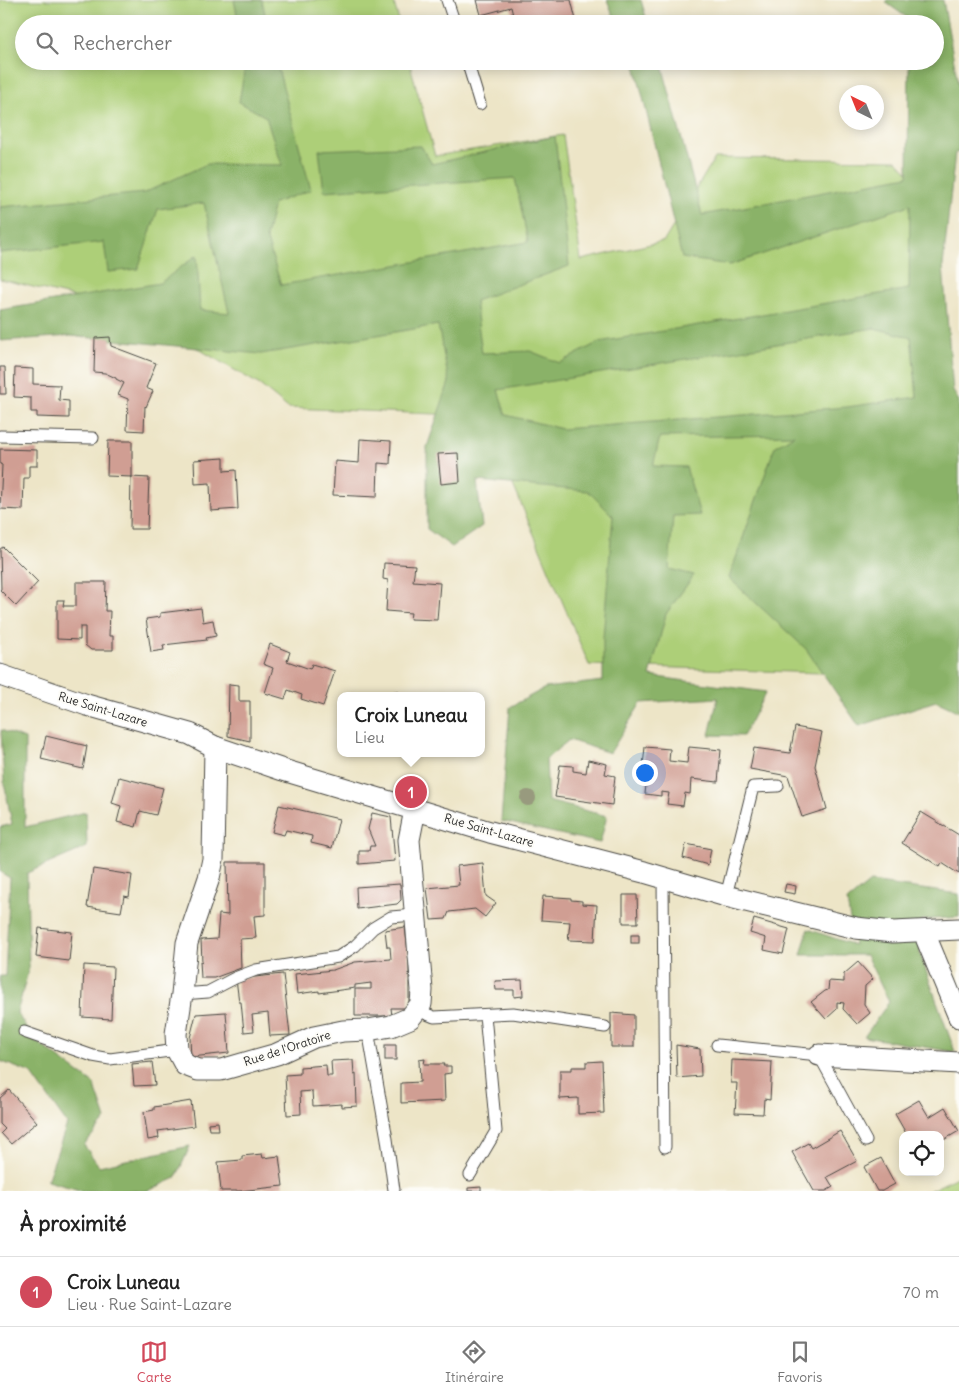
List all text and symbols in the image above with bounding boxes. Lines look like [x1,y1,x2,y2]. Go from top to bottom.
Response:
search box [15,15,944,70]
icon: search [33,29,61,57]
text: Rechercher [73,31,172,55]
north arrow [839,85,884,130]
street label: Rue Saint-Lazare [57,688,149,730]
popup [337,692,485,757]
text: Croix Luneau [354,703,468,727]
text: Lieu [354,727,385,747]
your location [632,760,658,786]
pin: 1 [395,773,427,811]
street label: Rue Saint-Lazare [442,810,536,850]
street label: Rue de l'Oratoire [242,1027,332,1069]
map controls [899,1131,944,1176]
button: locate [899,1131,944,1176]
text: À proximité [20,1210,127,1237]
text: Croix Luneau [67,1270,180,1294]
text: 1 [33,1282,39,1302]
text: 70 m [903,1282,939,1302]
text: Lieu · Rue Saint-Lazare [67,1294,232,1314]
tab: Carte [137,1338,172,1386]
tab: Itinéraire [445,1338,504,1386]
tab: Favoris [777,1338,822,1386]

